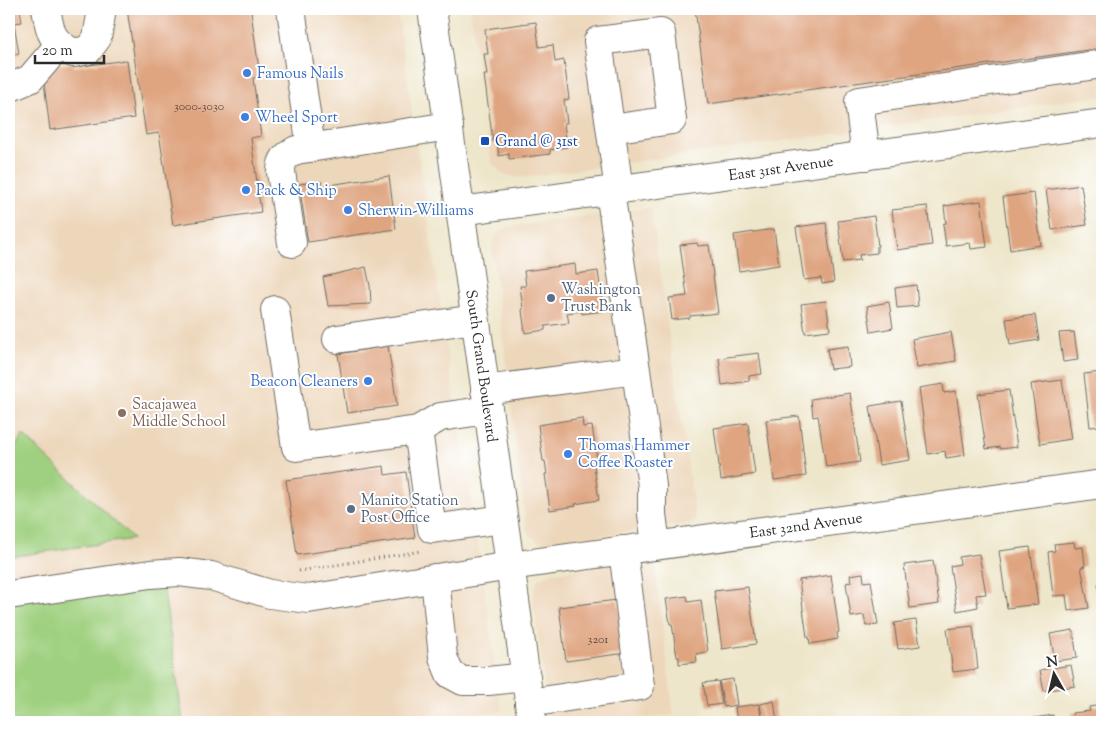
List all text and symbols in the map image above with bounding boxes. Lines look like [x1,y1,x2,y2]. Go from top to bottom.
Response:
scale bar [35,32,104,64]
text: 20 m [42,41,73,62]
place label: Famous Nails [257,64,343,85]
marker: Famous Nails [241,67,253,79]
house number: 3000-3030 [174,98,224,116]
place label: Wheel Sport [255,108,338,129]
marker: Wheel Sport [239,111,251,123]
place label: Grand @ 31st [495,132,578,153]
marker: Grand @ 31st [479,135,491,147]
street label: East 31st Avenue [727,152,835,187]
place label: Pack & Ship [256,181,337,202]
marker: Pack & Ship [240,184,252,196]
place label: Sherwin-Williams [358,201,474,222]
marker: Sherwin-Williams [342,204,354,216]
place label: Washington Trust Bank [561,280,641,318]
street label: South Grand Boulevard [459,289,502,444]
marker: Washington Trust Bank [545,292,557,304]
place label: Beacon Cleaners [251,372,358,393]
marker: Beacon Cleaners [362,375,374,387]
place label: Sacajawea Middle School [132,395,226,433]
marker: Sacajawea Middle School [116,407,128,419]
place label: Thomas Hammer Coffee Roaster [578,436,690,474]
marker: Thomas Hammer Coffee Roaster [562,448,574,460]
place label: Manito Station Post Office [361,491,459,529]
marker: Manito Station Post Office [345,503,357,515]
street label: East 32nd Avenue [748,508,864,545]
house number: 3201 [588,631,608,649]
north arrow [1028,648,1078,698]
text: N [1046,652,1059,674]

